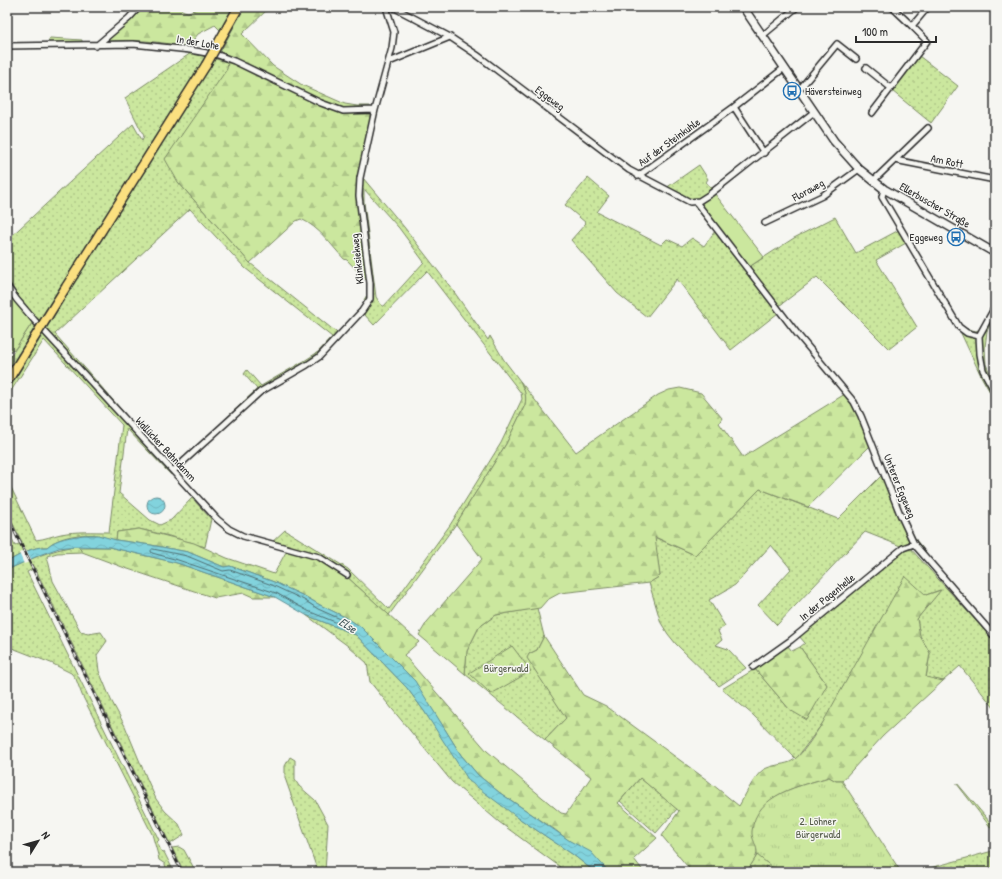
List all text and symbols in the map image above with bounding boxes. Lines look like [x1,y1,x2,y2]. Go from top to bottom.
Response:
scale bar [856,18,936,44]
text: 100 m [862,23,888,40]
street label: In der Lohe [176,31,221,53]
bus stop icon: Häversteinweg [782,81,802,101]
street label: Eggeweg [532,82,568,114]
place label: Häversteinweg [805,84,862,98]
street label: Auf der Steinkuhle [635,114,703,169]
street label: Am Rott [930,151,964,171]
street label: Floraweg [789,175,827,205]
street label: Ellerbuscher Straße [897,179,973,231]
bus stop icon: Eggeweg [946,227,966,247]
place label: Eggeweg [910,230,943,244]
street label: Klinksiekweg [347,233,367,285]
street label: Wallücker Bahndamm [132,414,200,485]
street label: Unterer Eggeweg [881,452,919,520]
street label: In der Pagenhelle [796,570,858,624]
water label: Else [336,613,361,638]
park label: Bürgerwald [484,661,529,675]
park label: 2. Löhner Bürgerwald [796,814,841,841]
north arrow [18,821,58,861]
text: N [39,828,53,842]

